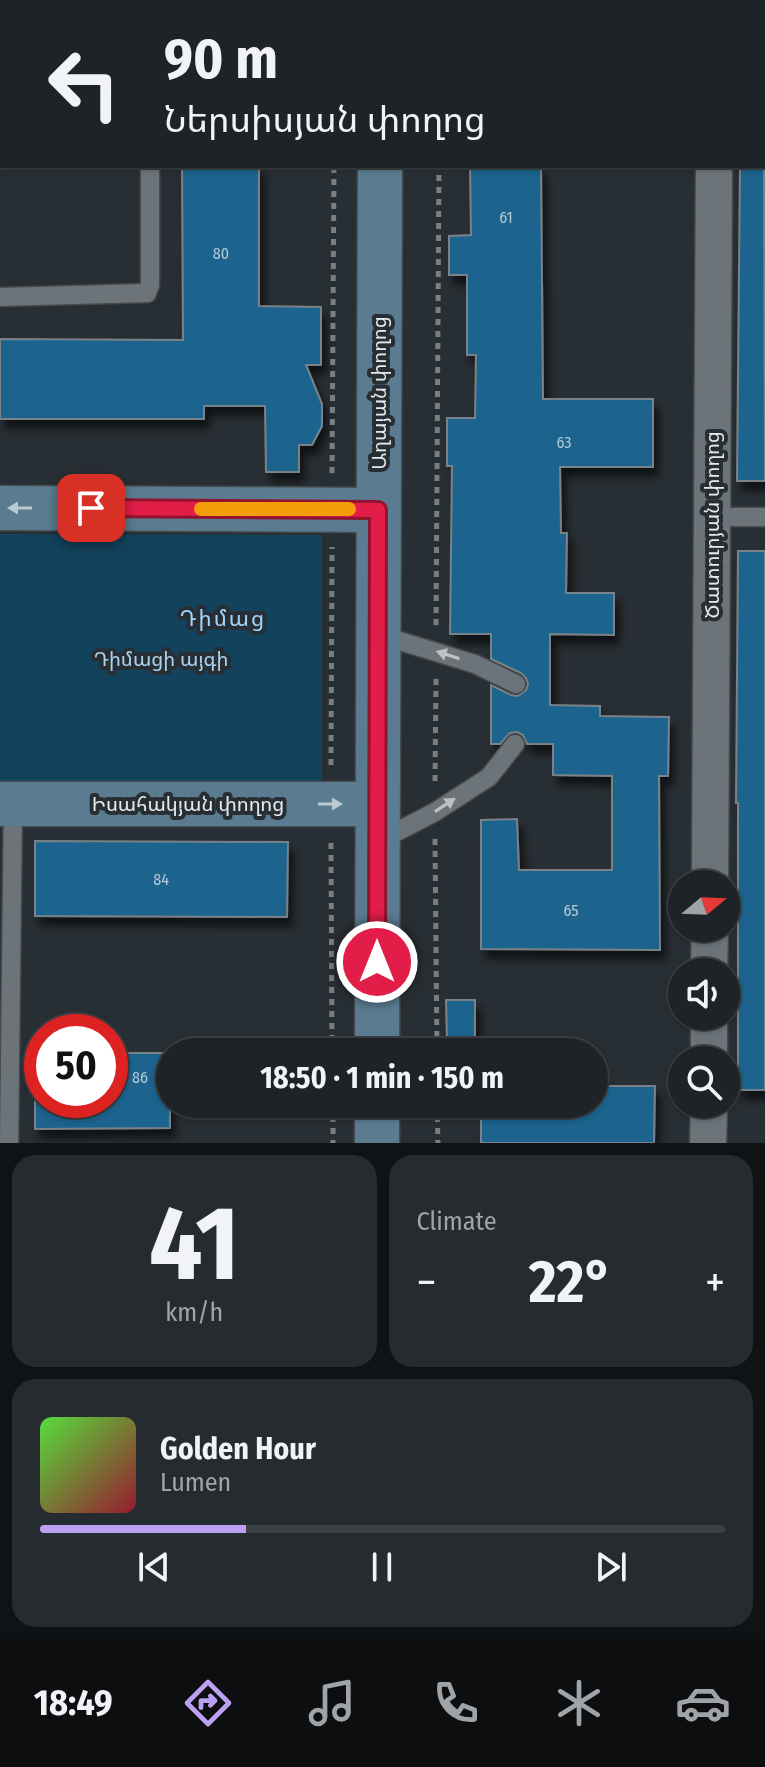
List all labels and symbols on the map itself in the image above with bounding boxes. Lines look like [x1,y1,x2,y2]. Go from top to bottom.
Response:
house number: 61 [499,208,513,227]
house number: 80 [213,244,229,263]
street label: Աղայան փողոց [367,316,391,470]
street label: Ծատուրյան փողոց [700,431,724,619]
house number: 63 [556,433,572,452]
pin [57,474,125,542]
one-way arrow [7,502,32,514]
district label: Դիմաց [180,605,266,632]
park label: Դիմացի այգի [94,647,228,671]
one-way arrow [436,649,460,661]
street label: Իսահակյան փողոց [92,792,284,816]
one-way arrow [318,798,343,810]
one-way arrow [434,799,456,813]
house number: 84 [153,870,169,889]
north arrow [668,870,740,942]
house number: 65 [563,901,579,920]
position arrow [335,920,419,1004]
speed limit sign: 50 [24,1014,128,1118]
house number: 86 [132,1068,148,1087]

